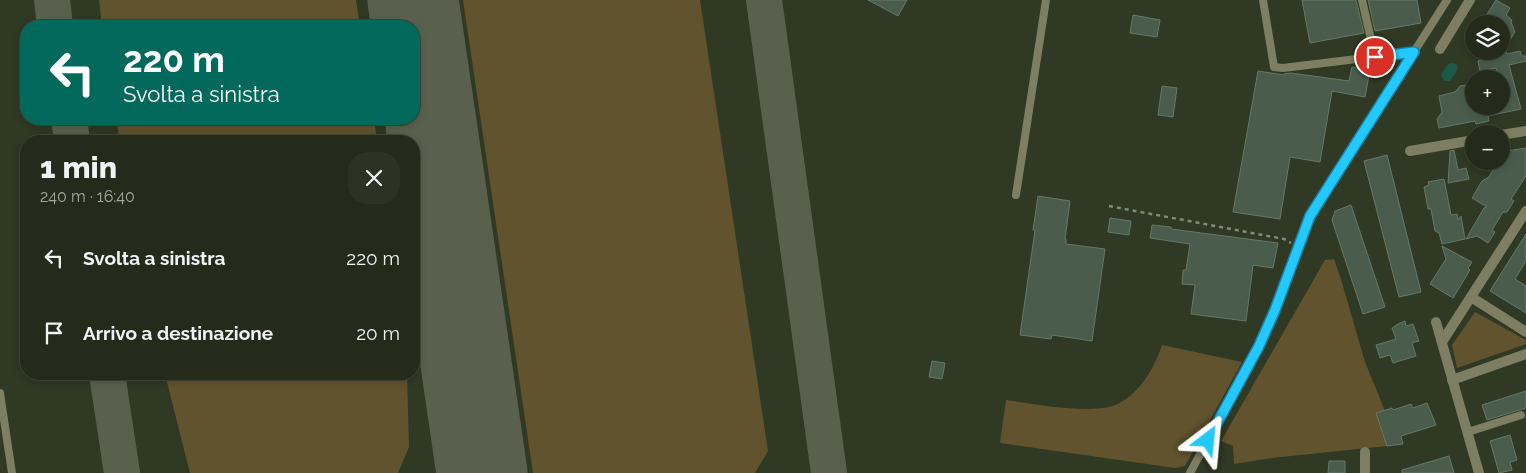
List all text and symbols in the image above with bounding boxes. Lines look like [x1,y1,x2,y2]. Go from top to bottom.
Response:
map controls [1465,15,1510,170]
button: layers [1465,15,1510,60]
pin [1354,36,1396,78]
text: 220 m [123,39,225,80]
icon: left [40,40,105,105]
icon: arrive [1361,43,1389,71]
button: + [1465,70,1510,115]
text: Svolta a sinistra [123,81,280,107]
button: − [1465,125,1510,170]
text: 1 min [40,150,117,185]
button: close [348,152,400,204]
text: 240 m · 16:40 [40,187,135,206]
icon: left [40,244,68,272]
text: Svolta a sinistra [83,247,225,269]
text: 220 m [346,247,400,269]
icon: arrive [40,319,68,347]
text: Arrivo a destinazione [83,322,273,344]
text: 20 m [356,322,400,344]
position arrow [1181,413,1233,465]

